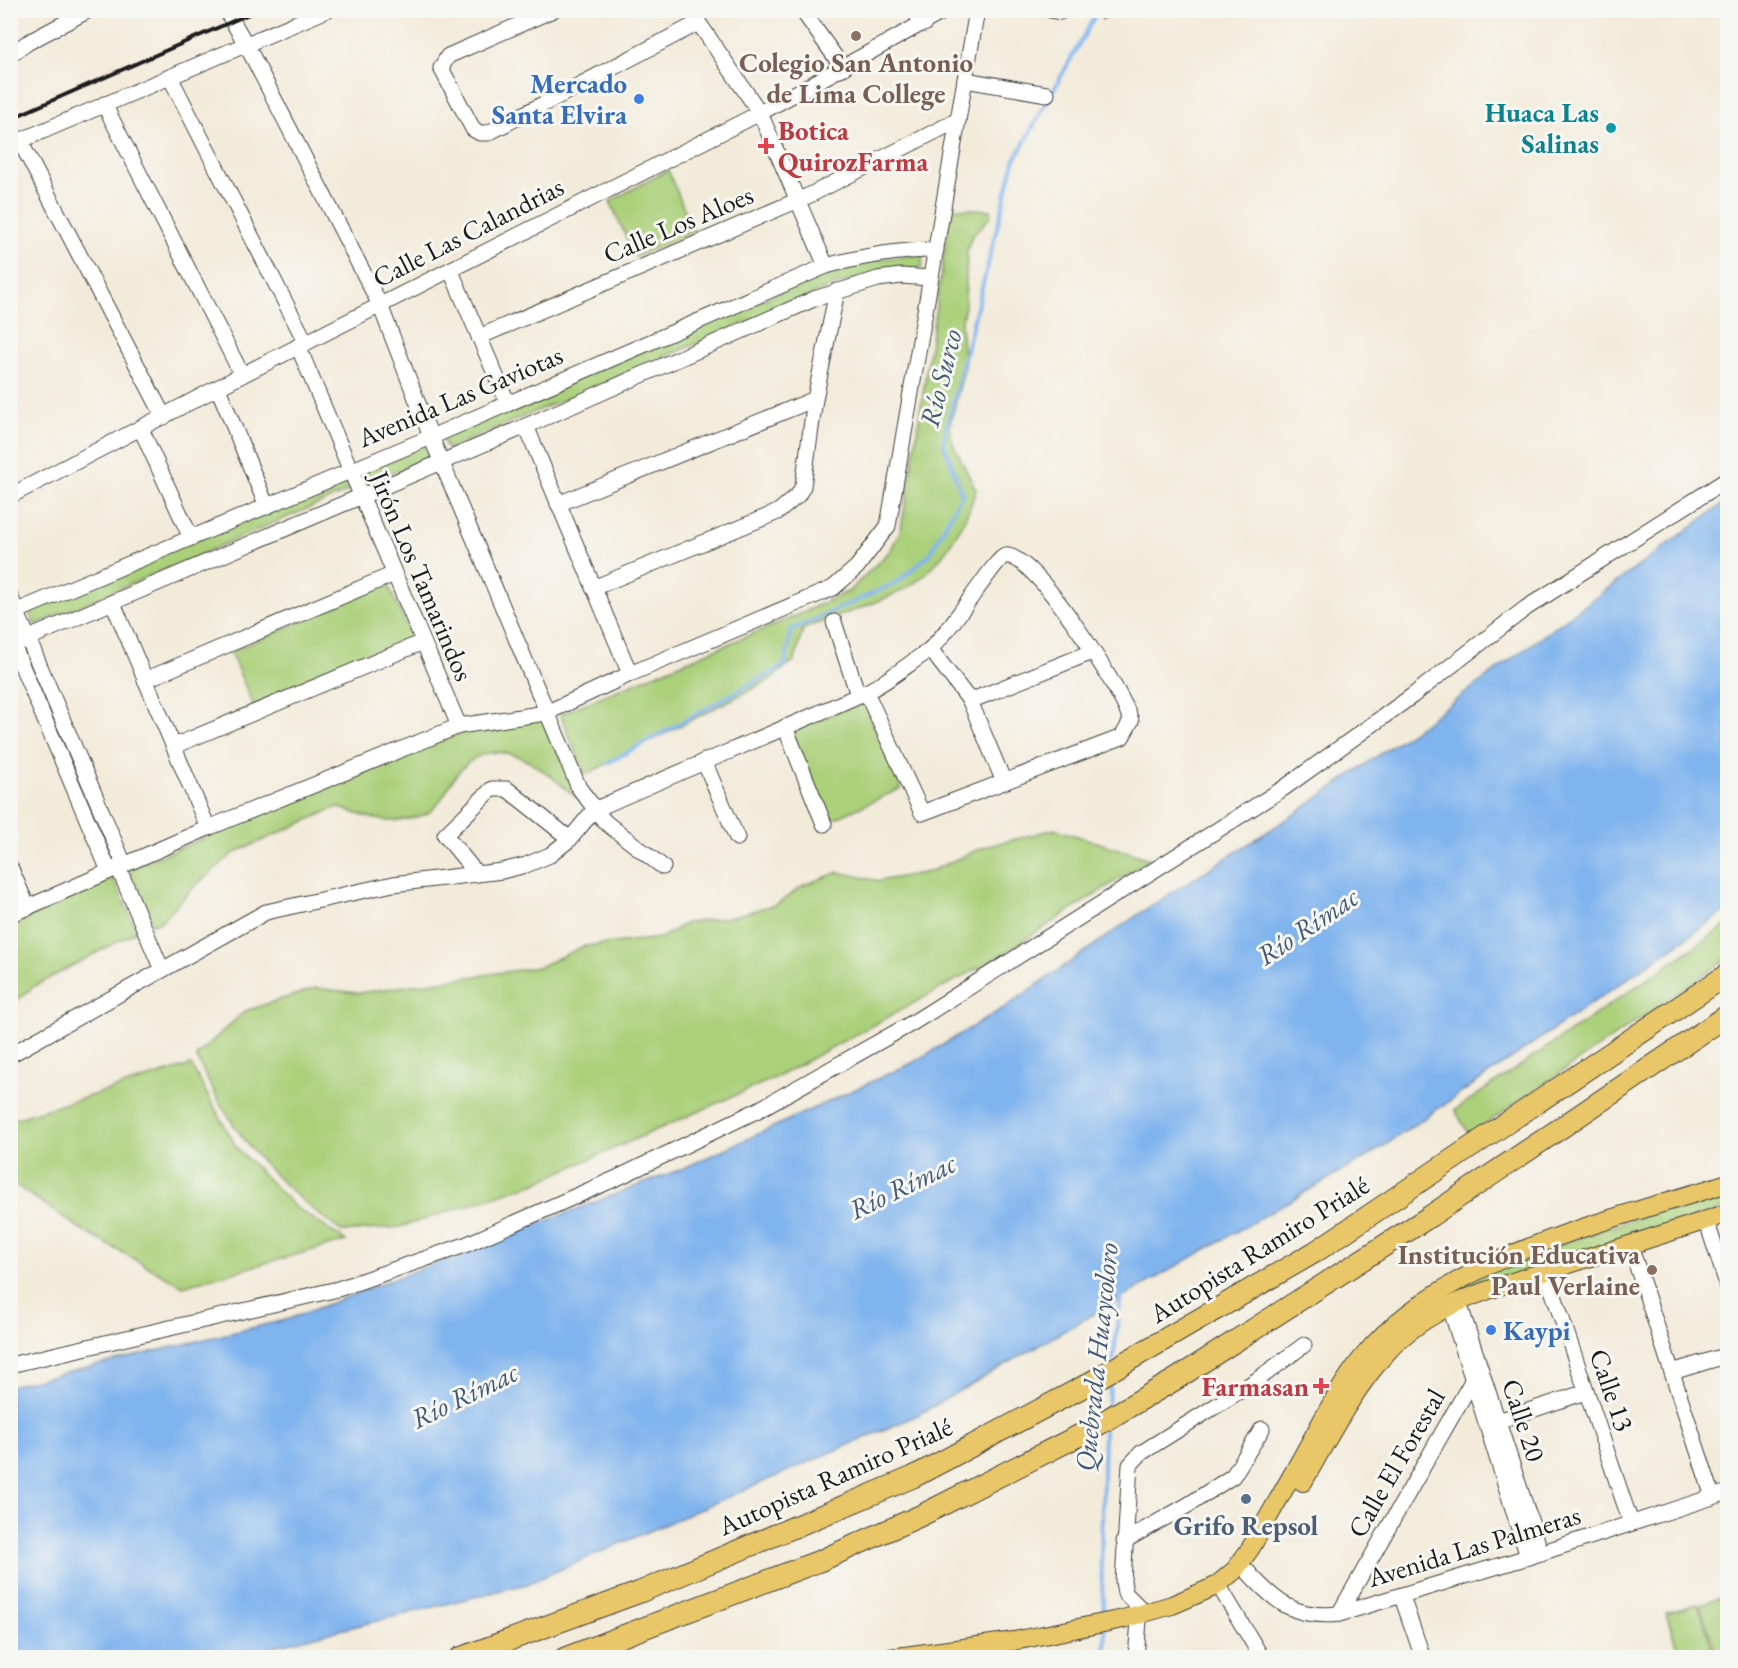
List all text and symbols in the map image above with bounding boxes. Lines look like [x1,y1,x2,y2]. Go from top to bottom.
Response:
marker: Colegio San Antonio de Lima College [849,29,863,43]
place label: Colegio San Antonio de Lima College [739,45,973,111]
place label: Mercado Santa Elvira [492,66,627,132]
marker: Mercado Santa Elvira [632,92,646,106]
place label: Huaca Las Salinas [1485,95,1599,161]
place label: Botica QuirozFarma [778,113,928,179]
marker: Huaca Las Salinas [1604,121,1618,135]
marker: Botica QuirozFarma [759,139,773,153]
street label: Calle Las Calandrias [367,169,569,295]
street label: Calle Los Aloes [598,177,758,271]
water label: Río Surco [910,325,970,431]
street label: Avenida Las Gaviotas [351,337,568,455]
street label: Jirón Los Tamarindos [361,464,482,686]
water label: Río Rímac [1249,878,1366,973]
water label: Río Rímac [843,1144,963,1227]
street label: Autopista Ramiro Prialé [1142,1167,1375,1331]
place label: Institución Educativa Paul Verlaine [1398,1237,1640,1303]
water label: Quebrada Huaycoloro [1066,1241,1126,1473]
marker: Institución Educativa Paul Verlaine [1645,1263,1659,1277]
place label: Kaypi [1503,1313,1571,1348]
marker: Kaypi [1484,1323,1498,1337]
street label: Calle 13 [1582,1344,1642,1436]
water label: Río Rímac [405,1353,525,1436]
place label: Farmasan [1201,1369,1309,1404]
street label: Calle 20 [1494,1374,1554,1466]
marker: Farmasan [1314,1379,1328,1393]
street label: Calle El Forestal [1339,1382,1453,1544]
street label: Autopista Ramiro Prialé [712,1409,957,1544]
marker: Grifo Repsol [1239,1492,1253,1506]
street label: Avenida Las Palmeras [1362,1497,1585,1595]
place label: Grifo Repsol [1174,1508,1319,1543]

